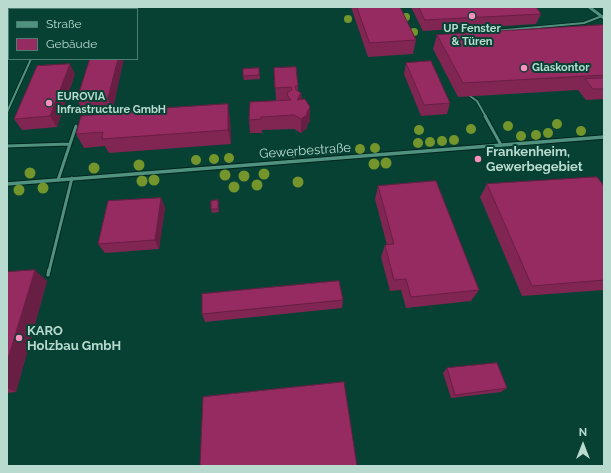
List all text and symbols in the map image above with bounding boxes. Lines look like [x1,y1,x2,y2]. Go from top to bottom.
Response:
legend [8,8,138,60]
marker: UP Fenster & Türen [467,11,477,21]
text: Straße [46,17,82,31]
place label: UP Fenster & Türen [443,22,501,48]
text: Gebäude [46,37,97,51]
place label: Glaskontor [532,61,589,75]
marker: Glaskontor [519,63,529,73]
place label: EUROVIA Infrastructure GmbH [57,90,166,116]
marker: EUROVIA Infrastructure GmbH [44,98,54,108]
street label: Gewerbestraße [259,140,351,162]
place label: Frankenheim, Gewerbegebiet [486,144,583,175]
marker: Frankenheim, Gewerbegebiet [473,154,483,164]
place label: KARO Holzbau GmbH [27,323,121,354]
marker: KARO Holzbau GmbH [14,333,24,343]
north arrow [563,425,603,465]
text: N [579,426,587,439]

